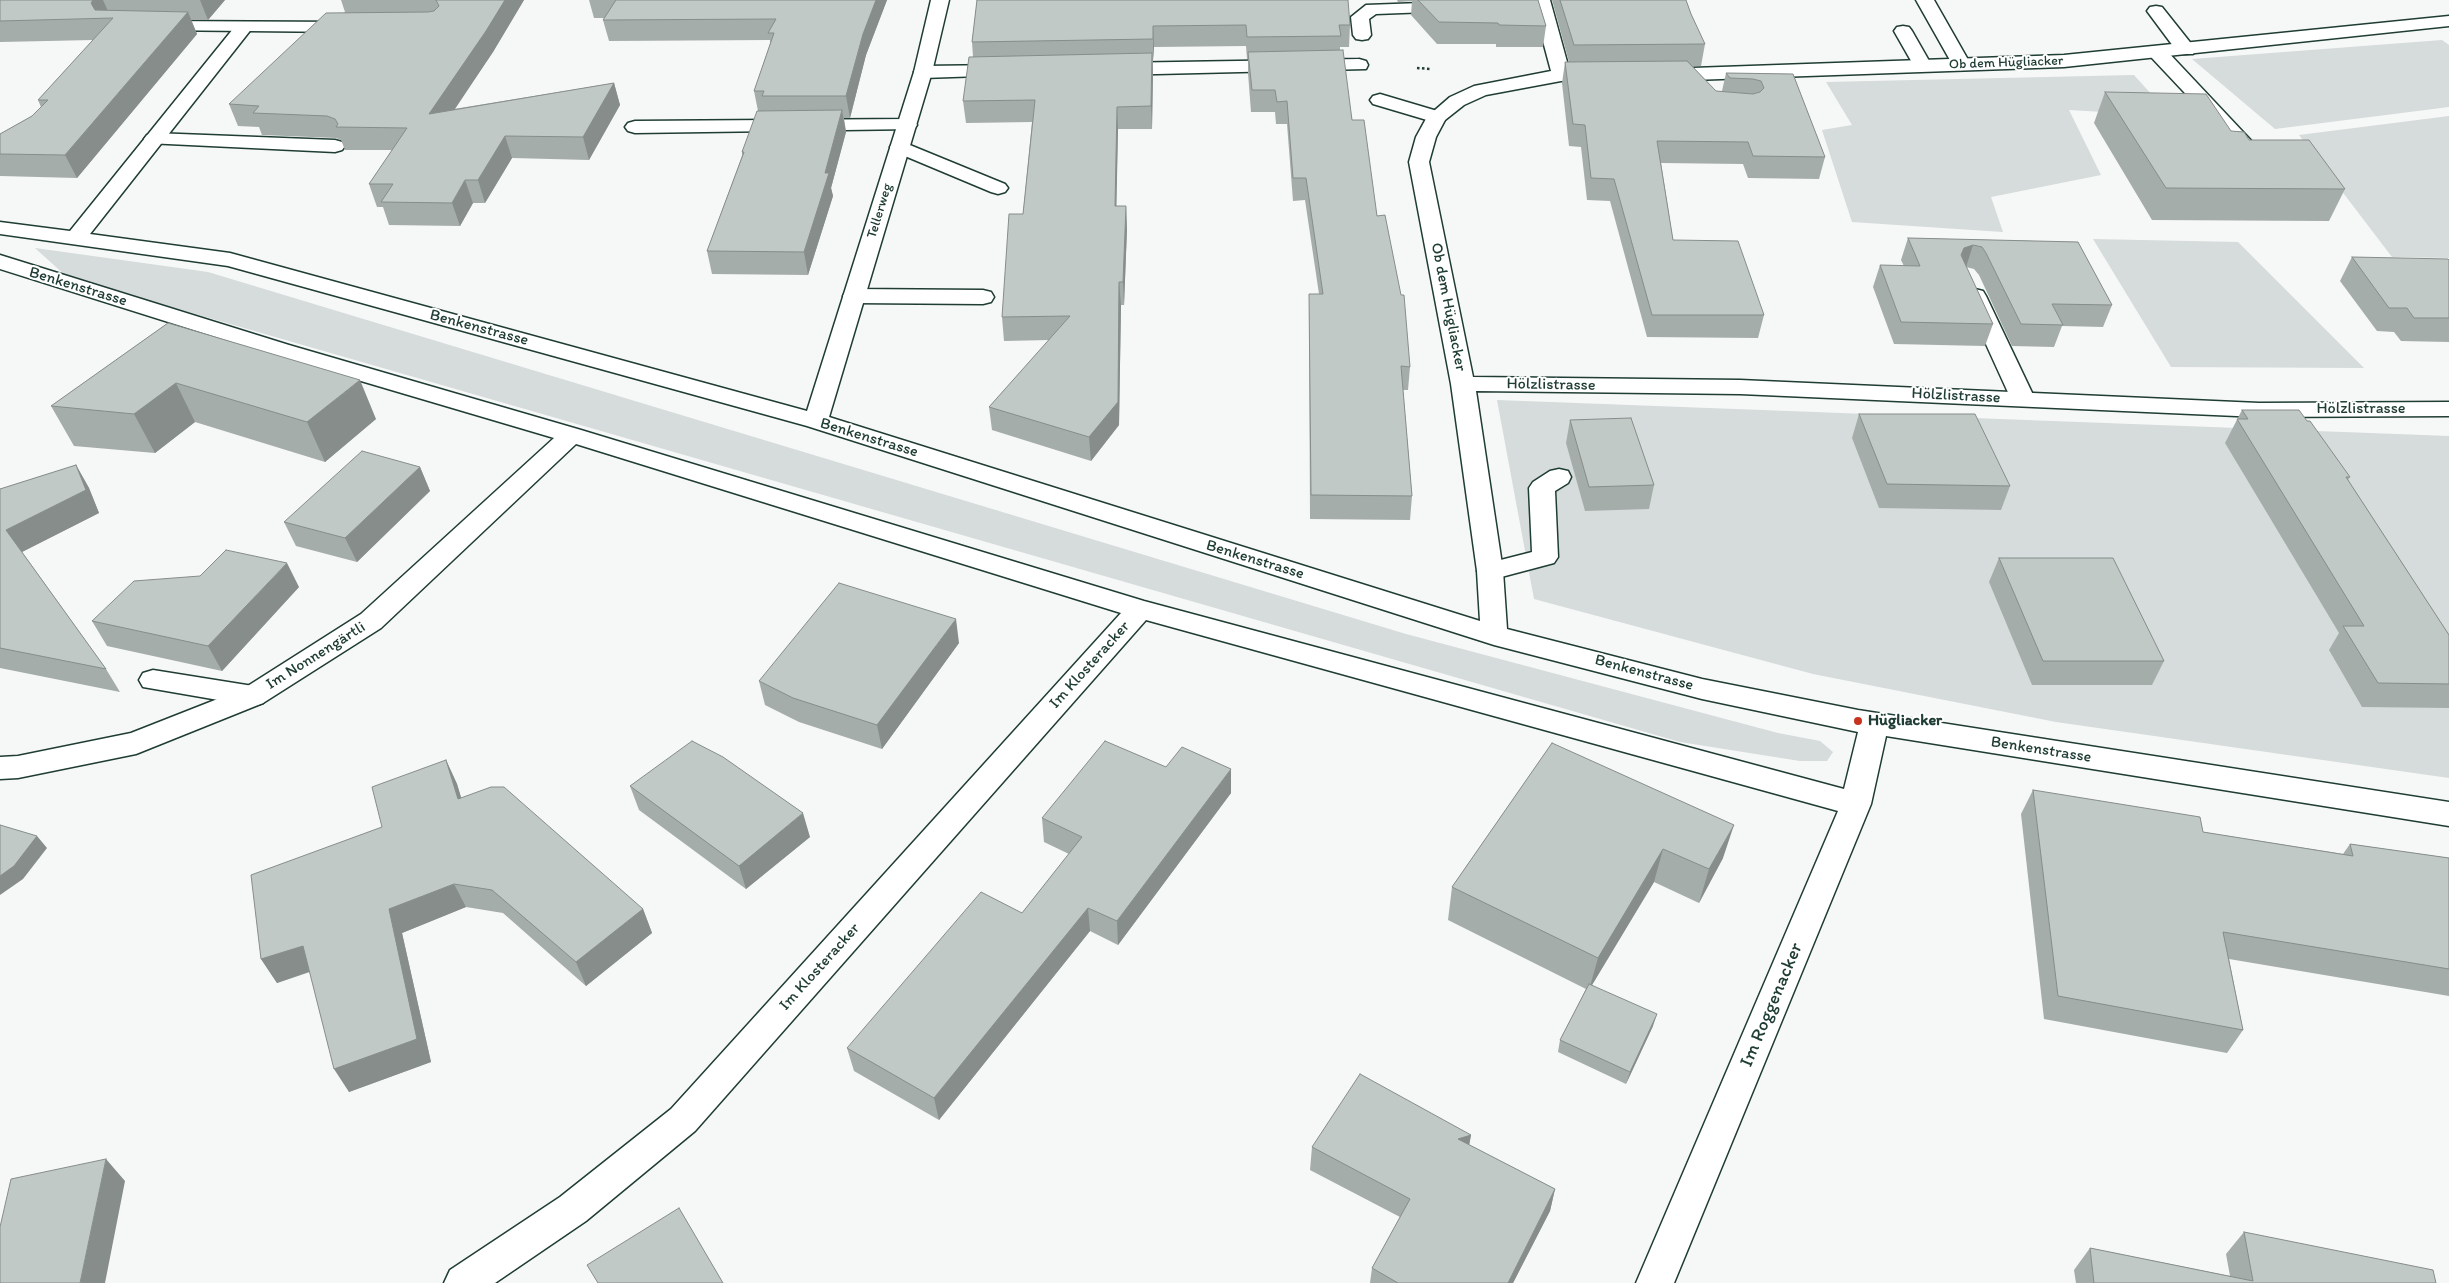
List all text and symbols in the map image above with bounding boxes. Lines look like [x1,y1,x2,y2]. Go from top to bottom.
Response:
street label: Ob dem Hügliacker [1949,53,2063,73]
street label: Tellerweg [864,181,896,241]
street label: Ob dem Hügliacker [1426,241,1470,373]
street label: Benkenstrasse [27,263,129,311]
street label: Benkenstrasse [428,306,530,350]
street label: Hölzlistrasse [1506,375,1596,395]
street label: Hölzlistrasse [1911,384,2001,408]
street label: Hölzlistrasse [2317,399,2405,419]
street label: Benkenstrasse [818,414,920,462]
street label: Benkenstrasse [1204,536,1306,584]
street label: Im Klosteracker [1046,617,1134,713]
street label: Im Nonnengärtli [263,618,369,694]
street label: Benkenstrasse [1593,651,1695,695]
place label: Hügliacker [1868,711,1942,731]
marker: Hügliacker [1852,715,1864,727]
street label: Benkenstrasse [1989,733,2093,767]
street label: Im Klosteracker [776,919,864,1015]
street label: Im Roggenacker [1736,939,1808,1071]

